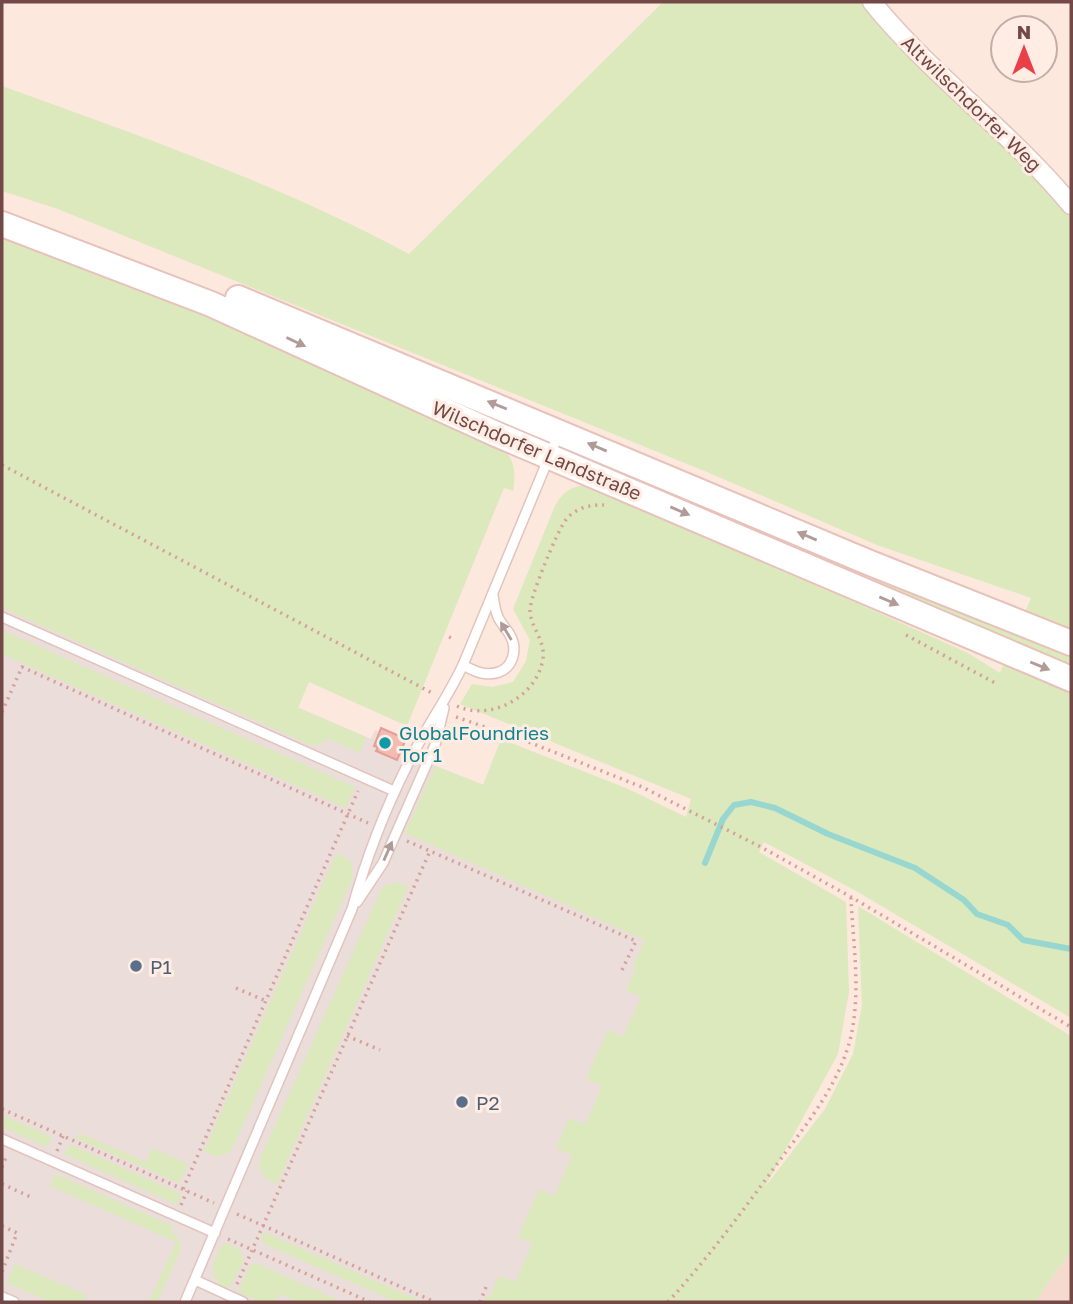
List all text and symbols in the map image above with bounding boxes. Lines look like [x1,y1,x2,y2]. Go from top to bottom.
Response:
north arrow [989,14,1059,84]
text: N [1017,20,1031,43]
street label: Altwilschdorfer Weg [897,30,1047,176]
one-way arrow [286,336,306,348]
street label: Wilschdorfer Landstraße [429,395,645,505]
one-way arrow [486,400,507,411]
one-way arrow [587,441,608,452]
one-way arrow [669,506,690,517]
one-way arrow [796,530,817,541]
one-way arrow [878,596,899,607]
one-way arrow [500,621,512,640]
one-way arrow [1030,661,1051,672]
place label: GlobalFoundries Tor 1 [399,721,549,766]
marker: GlobalFoundries Tor 1 [377,735,393,751]
one-way arrow [382,841,394,861]
place label: P1 [150,955,172,978]
marker: P1 [128,958,144,974]
place label: P2 [476,1091,499,1114]
marker: P2 [454,1094,470,1110]

